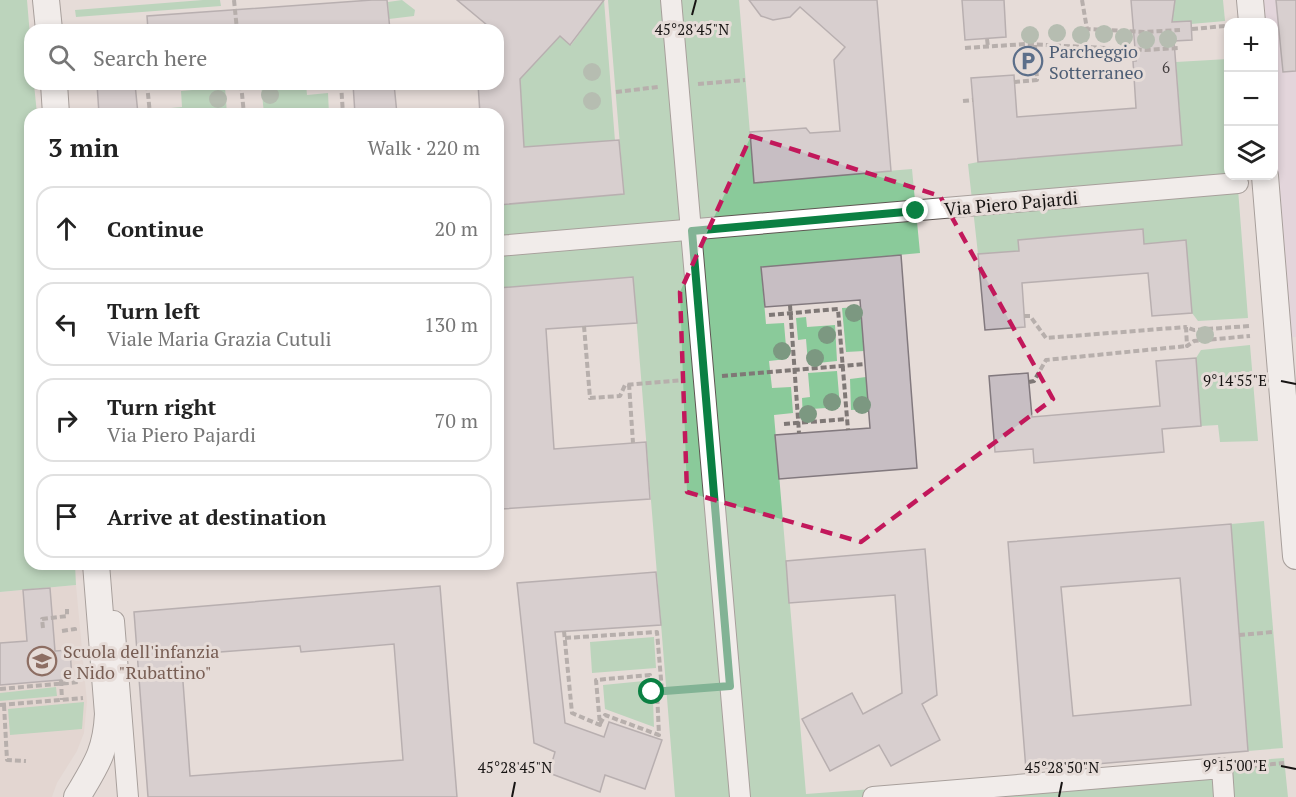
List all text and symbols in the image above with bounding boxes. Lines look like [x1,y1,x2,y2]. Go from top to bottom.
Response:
map controls [1224,18,1278,180]
button: + [1224,18,1278,72]
text: 45°28'45"N [655,19,729,39]
search box [24,24,504,90]
place label: Parcheggio Sotterraneo [1049,39,1143,84]
icon: search [45,41,78,74]
text: Search here [93,43,207,72]
parking icon: Parcheggio Sotterraneo [1012,45,1044,77]
house number: 6 [1162,57,1170,77]
button: − [1224,72,1278,126]
button: layers [1224,126,1278,180]
text: 3 min [48,130,119,164]
text: Walk · 220 m [368,134,480,161]
street label: Via Piero Pajardi [943,185,1079,221]
route end [902,197,928,223]
icon: ahead [50,212,83,245]
text: Continue [107,214,204,243]
text: 20 m [435,215,478,242]
text: Turn left [107,296,200,325]
icon: left [50,308,83,341]
text: 130 m [424,311,478,338]
text: Viale Maria Grazia Cutuli [107,325,331,352]
text: 9°14'55"E [1203,370,1267,390]
text: Turn right [107,392,216,421]
icon: right [50,404,83,437]
text: 70 m [435,407,478,434]
text: Via Piero Pajardi [107,421,256,448]
icon: arrive [50,500,83,533]
text: Arrive at destination [107,502,326,531]
place label: Scuola dell'infanzia e Nido "Rubattino" [63,639,219,684]
school or university icon: Scuola dell'infanzia e Nido "Rubattino" [26,645,58,677]
route start [638,678,664,704]
text: 9°15'00"E [1203,755,1267,775]
text: 45°28'45"N [478,757,552,777]
text: 45°28'50"N [1025,757,1099,777]

